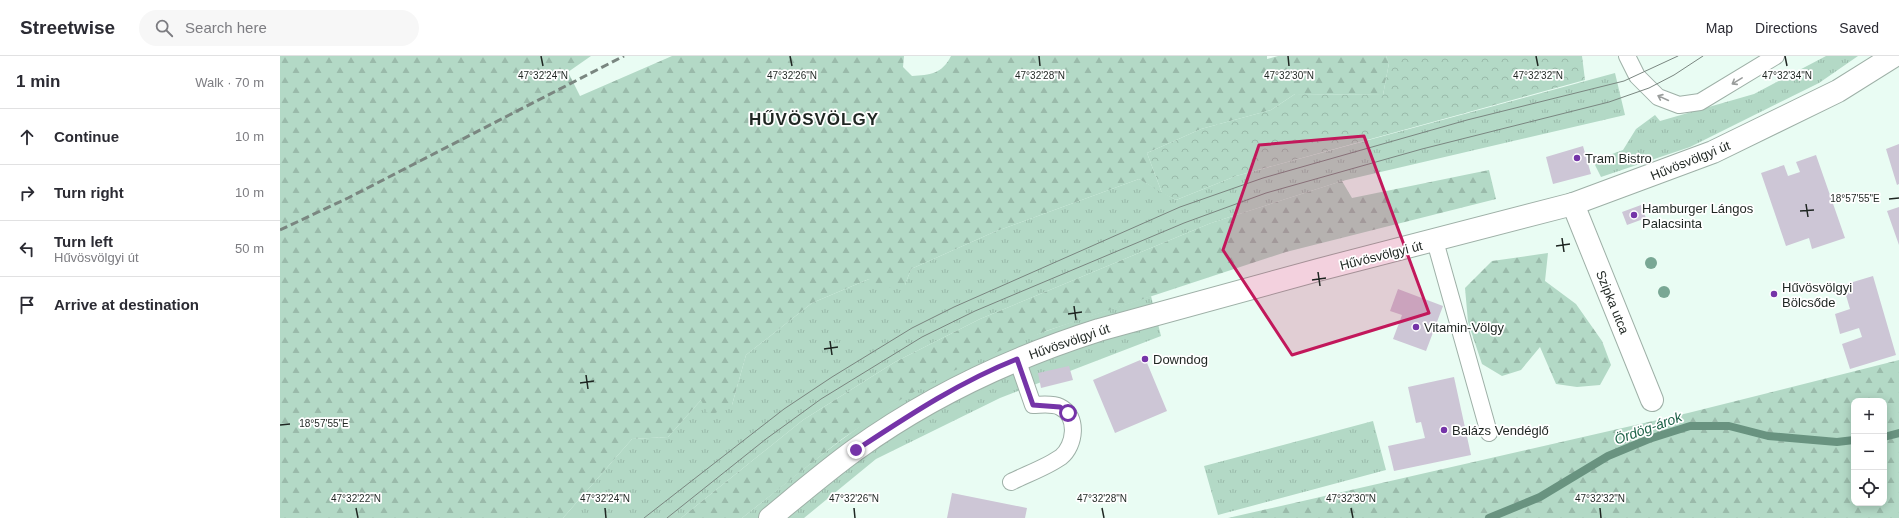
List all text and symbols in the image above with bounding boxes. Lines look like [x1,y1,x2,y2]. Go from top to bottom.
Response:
search box [139,10,419,46]
text: Streetwise [20,17,115,38]
icon: search [153,17,175,39]
text: Search here [185,19,267,36]
text: Map [1706,20,1733,36]
text: Directions [1755,20,1817,36]
text: Saved [1839,20,1879,36]
text: 47°32'24"N [518,70,568,81]
text: 47°32'26"N [767,70,817,81]
text: 47°32'28"N [1015,70,1065,81]
text: 47°32'30"N [1264,70,1314,81]
text: 47°32'32"N [1513,70,1563,81]
text: 47°32'34"N [1762,70,1812,81]
text: 1 min [16,72,60,91]
text: Walk · 70 m [195,75,264,90]
one-way arrow [1731,77,1743,85]
one-way arrow [1657,94,1669,101]
district label: HŰVÖSVÖLGY [749,110,879,129]
icon: ahead [16,126,38,148]
text: Continue [54,128,119,145]
text: 10 m [235,129,264,144]
street label: Hűvösvölgyi út [1648,138,1733,183]
place label: Tram Bistro [1585,151,1652,166]
marker: Tram Bistro [1572,153,1582,163]
icon: right [16,182,38,204]
text: Turn right [54,184,124,201]
text: 10 m [235,185,264,200]
text: 18°57'55"E [1830,193,1880,204]
place label: Hamburger Lángos Palacsinta [1642,201,1754,231]
marker: Hamburger Lángos Palacsinta [1629,210,1639,220]
text: Turn left [54,233,113,250]
icon: left [16,238,38,260]
street label: Hűvösvölgyi út [1338,238,1424,273]
text: 50 m [235,241,264,256]
text: Hűvösvölgyi út [54,250,139,265]
street label: Szipka utca [1593,268,1632,337]
place label: Hűvösvölgyi Bölcsőde [1782,280,1852,310]
marker: Hűvösvölgyi Bölcsőde [1769,289,1779,299]
icon: arrive [16,294,38,316]
text: Arrive at destination [54,296,199,313]
street label: Hűvösvölgyi út [1027,320,1112,362]
place label: Vitamin-Völgy [1424,320,1504,335]
marker: Vitamin-Völgy [1411,322,1421,332]
place label: Downdog [1153,352,1208,367]
marker: Downdog [1140,354,1150,364]
map controls [1851,398,1887,506]
button: + [1851,398,1887,434]
route start [1059,404,1077,422]
water label: Ördög-árok [1612,407,1685,448]
text: 18°57'55"E [299,418,349,429]
place label: Balázs Vendéglő [1452,423,1549,438]
marker: Balázs Vendéglő [1439,425,1449,435]
button: − [1851,434,1887,470]
route end [847,441,865,459]
button: locate [1851,470,1887,506]
text: 47°32'22"N [331,493,381,504]
text: 47°32'24"N [580,493,630,504]
text: 47°32'26"N [829,493,879,504]
text: 47°32'28"N [1077,493,1127,504]
text: 47°32'30"N [1326,493,1376,504]
text: 47°32'32"N [1575,493,1625,504]

